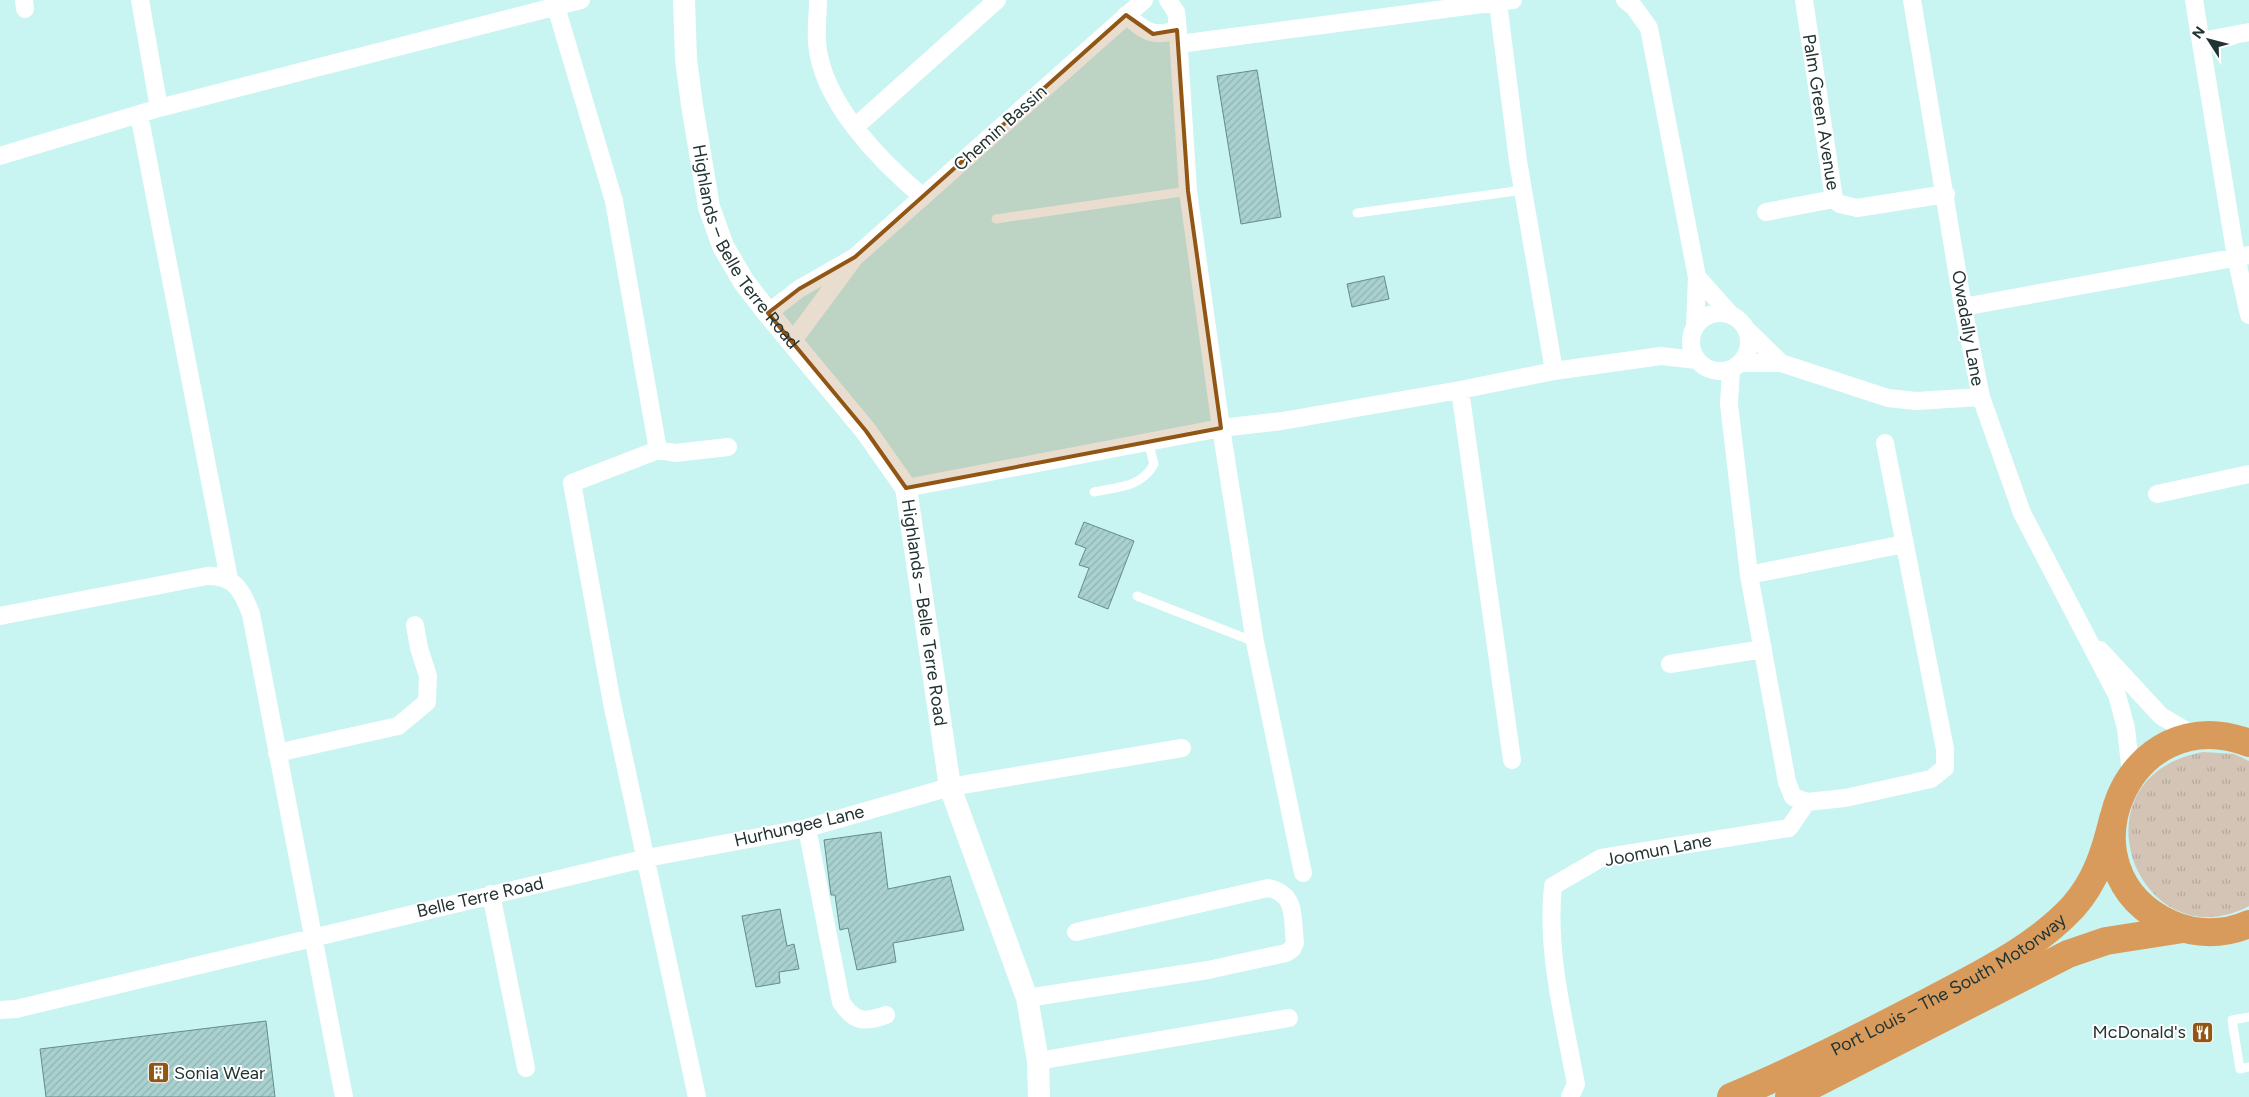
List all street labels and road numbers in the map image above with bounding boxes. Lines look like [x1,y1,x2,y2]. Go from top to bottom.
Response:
street label: Palm Green Avenue [1798,32,1844,192]
street label: Chemin Bassin [949,80,1051,176]
street label: Highlands – Belle Terre Road [688,143,804,353]
street label: Owadally Lane [1947,268,1989,388]
street label: Highlands – Belle Terre Road [897,498,952,727]
street label: Hurhungee Lane [732,800,866,852]
street label: Joomun Lane [1603,829,1713,871]
street label: Belle Terre Road [414,872,546,922]
street label: Port Louis – The South Motorway [1827,909,2071,1061]

